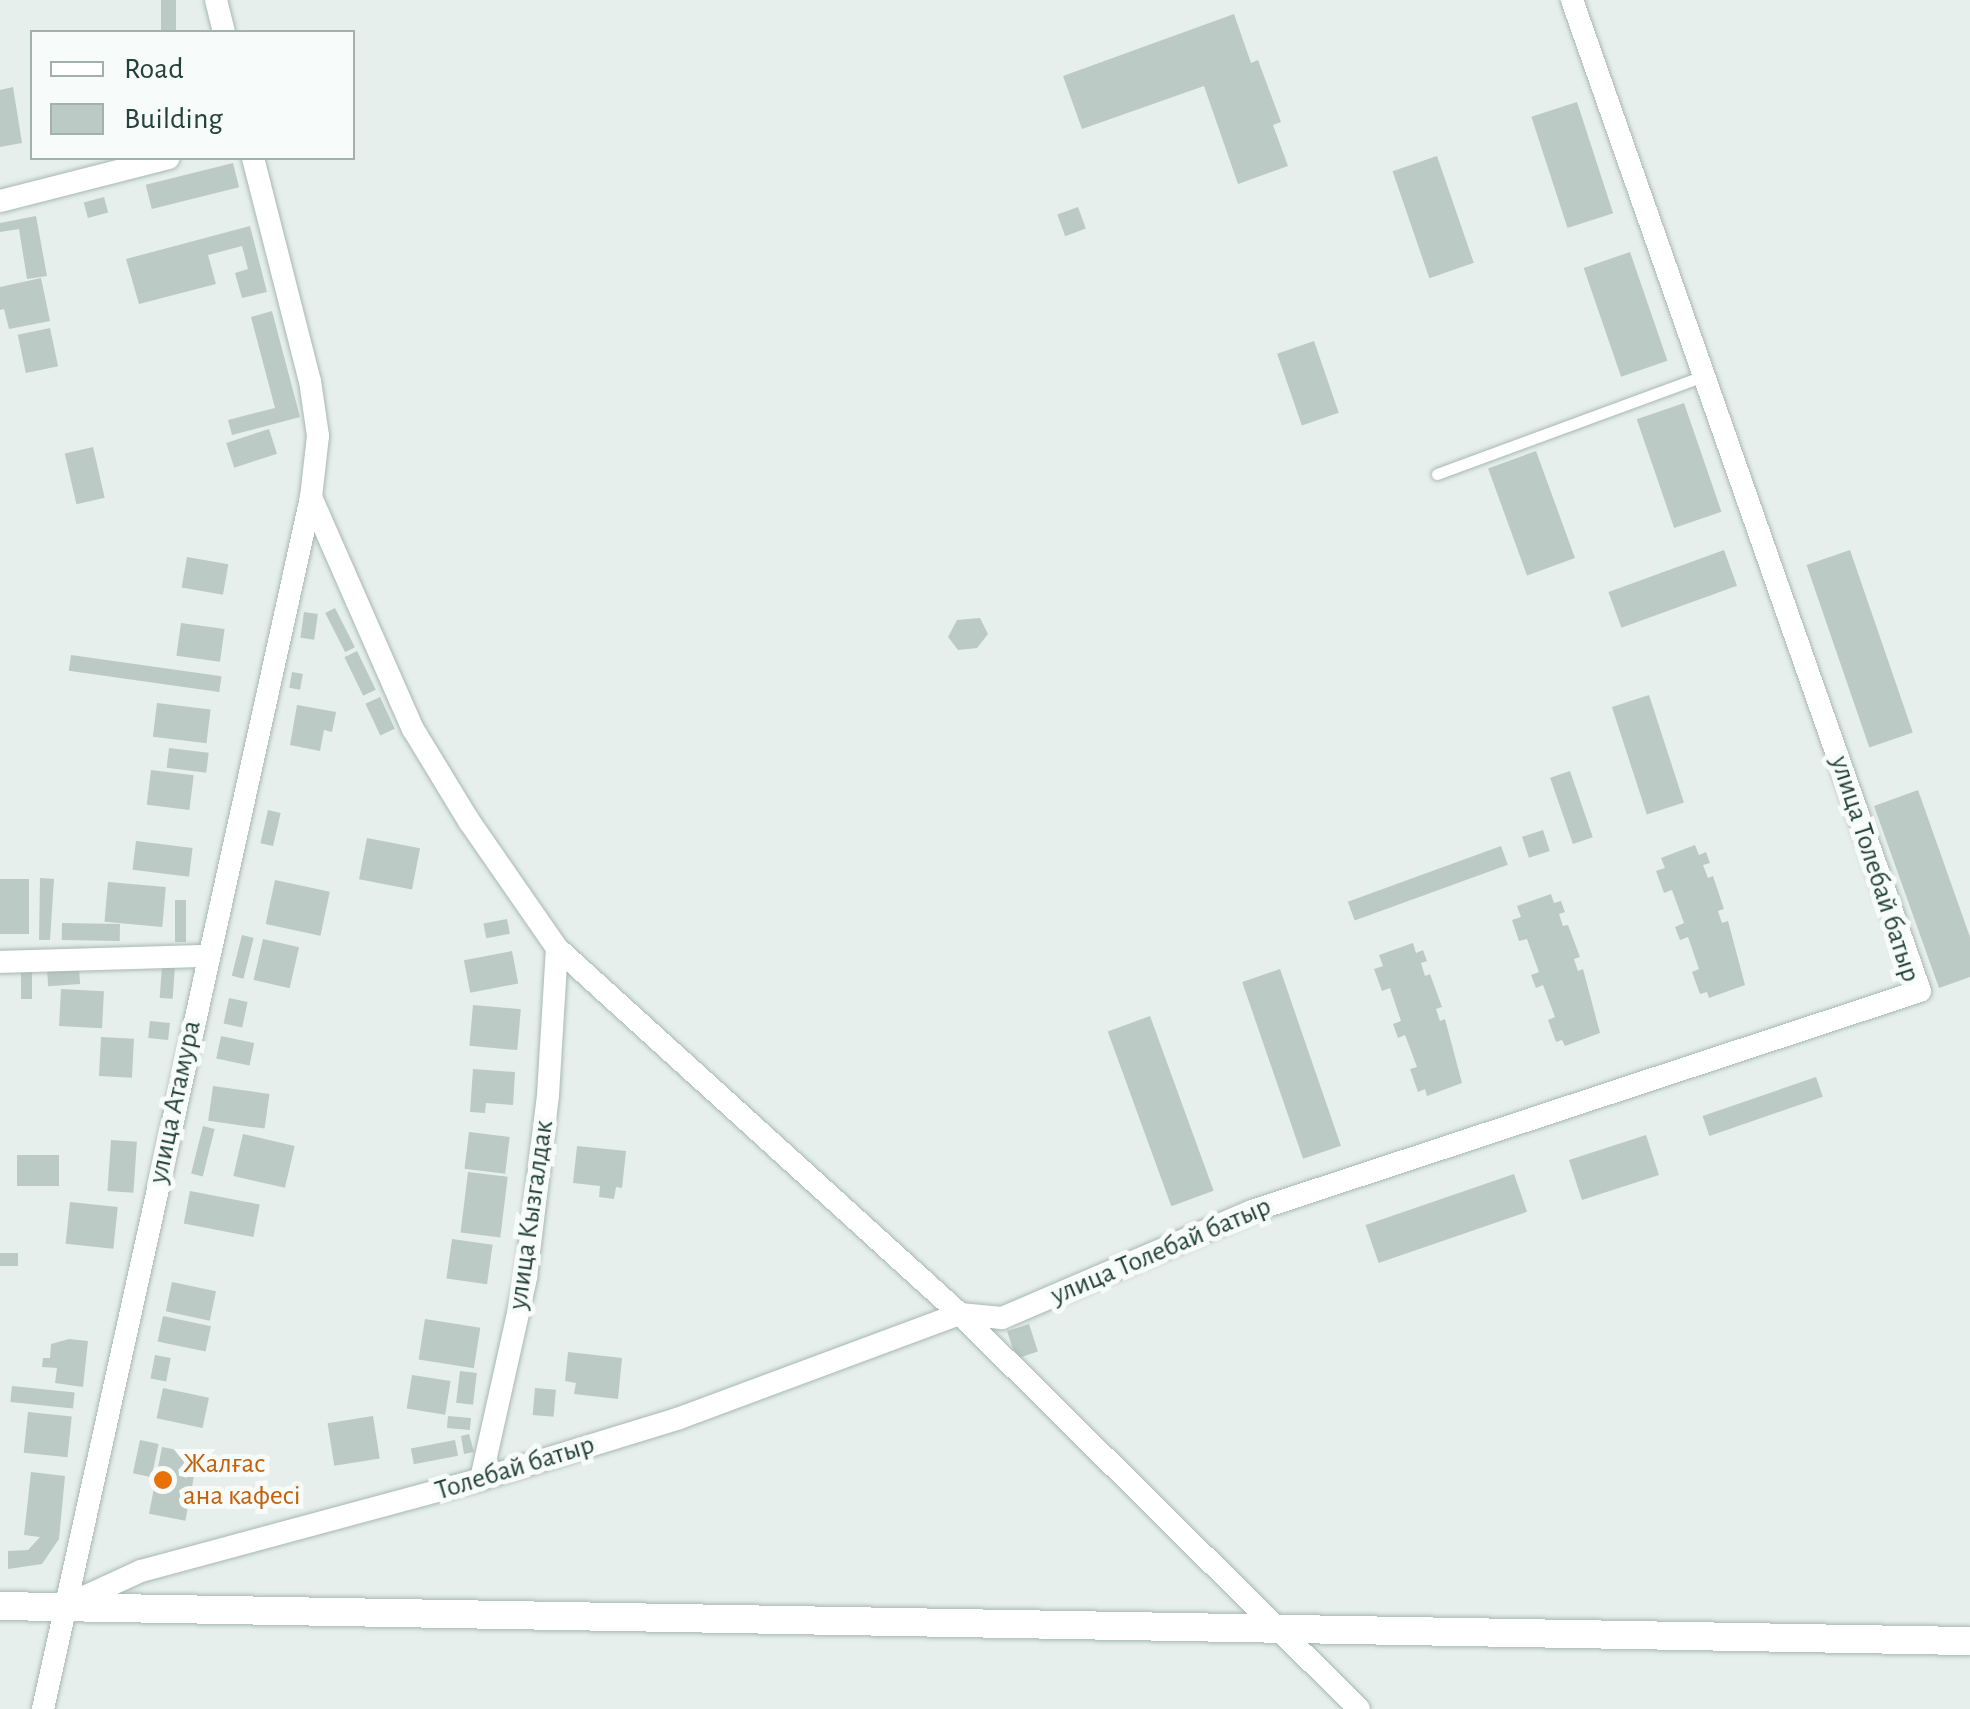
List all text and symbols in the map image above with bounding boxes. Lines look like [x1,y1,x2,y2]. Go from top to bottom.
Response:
legend [30,30,355,160]
text: Road [124,54,184,84]
text: Building [124,104,223,134]
street label: улица Толебай батыр [1823,752,1927,986]
street label: улица Атамура [141,1018,209,1186]
street label: улица Кызгалдак [501,1118,561,1312]
street label: улица Толебай батыр [1046,1189,1276,1313]
street label: Толебай батыр [431,1428,599,1508]
place label: Жалғас ана кафесі [183,1447,301,1513]
marker: Жалғас ана кафесі [152,1469,174,1491]

